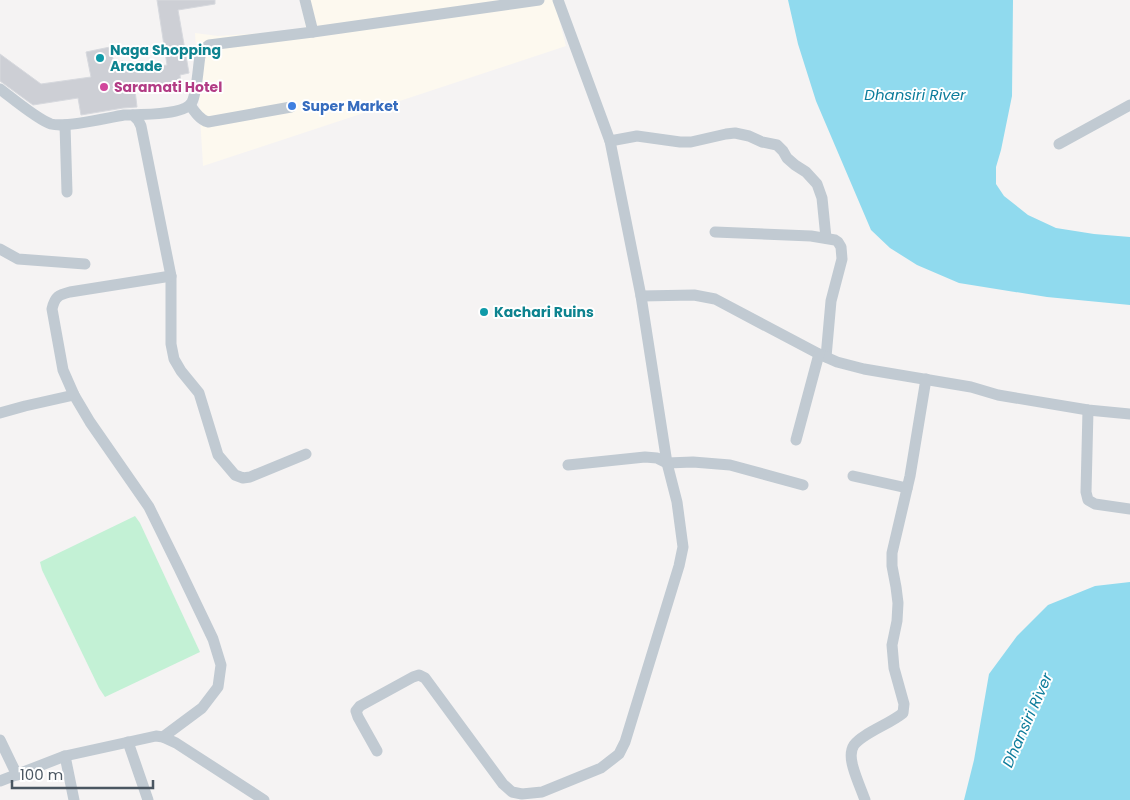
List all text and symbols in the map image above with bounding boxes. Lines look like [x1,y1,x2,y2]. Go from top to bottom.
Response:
place label: Naga Shopping Arcade [110,40,221,76]
marker: Naga Shopping Arcade [94,52,106,64]
place label: Saramati Hotel [114,77,222,97]
marker: Saramati Hotel [98,81,110,93]
water label: Dhansiri River [864,84,966,105]
place label: Super Market [302,96,399,116]
marker: Super Market [286,100,298,112]
place label: Kachari Ruins [494,302,594,322]
marker: Kachari Ruins [478,306,490,318]
water label: Dhansiri River [997,669,1057,771]
scale bar [12,758,154,790]
text: 100 m [20,764,63,785]

